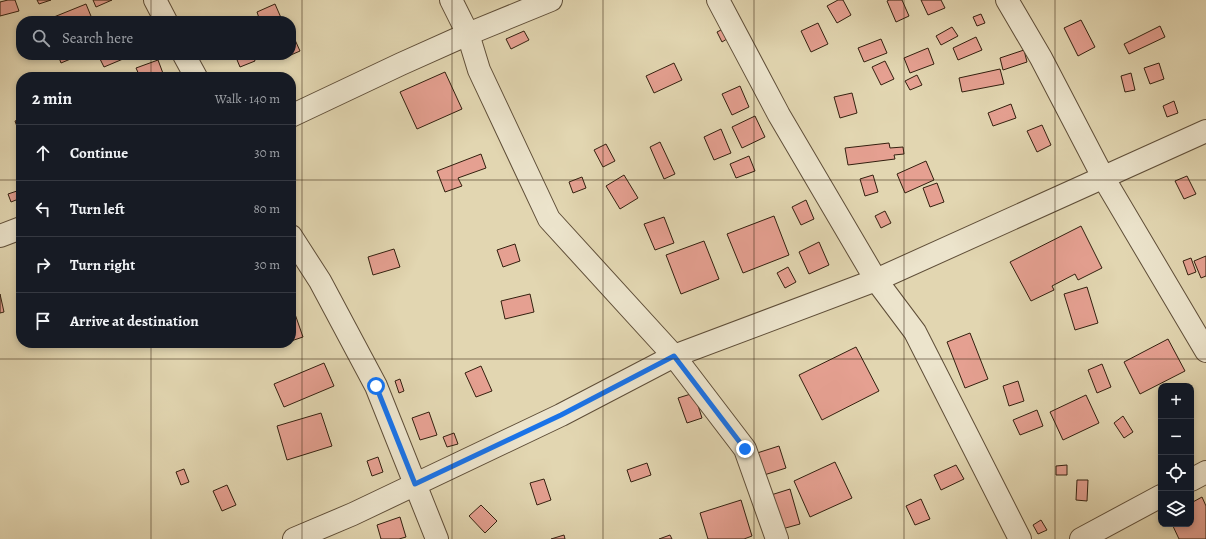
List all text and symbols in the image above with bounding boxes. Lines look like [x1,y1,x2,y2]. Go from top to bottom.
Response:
search box [16,16,296,60]
icon: search [30,27,52,49]
text: Search here [62,28,133,48]
text: 2 min [32,87,72,110]
text: Walk · 140 m [215,90,280,107]
icon: ahead [32,142,54,164]
text: Continue [70,143,128,163]
text: 30 m [254,144,280,161]
icon: left [32,198,54,220]
text: Turn left [70,199,125,219]
text: 80 m [253,200,280,217]
icon: right [32,254,54,276]
text: Turn right [70,255,135,275]
text: 30 m [254,256,280,273]
icon: arrive [32,310,54,332]
text: Arrive at destination [70,311,199,331]
route start [367,377,385,395]
map controls [1158,383,1194,527]
button: + [1158,383,1194,419]
button: − [1158,419,1194,455]
route end [736,440,754,458]
button: locate [1158,455,1194,491]
button: layers [1158,491,1194,527]

